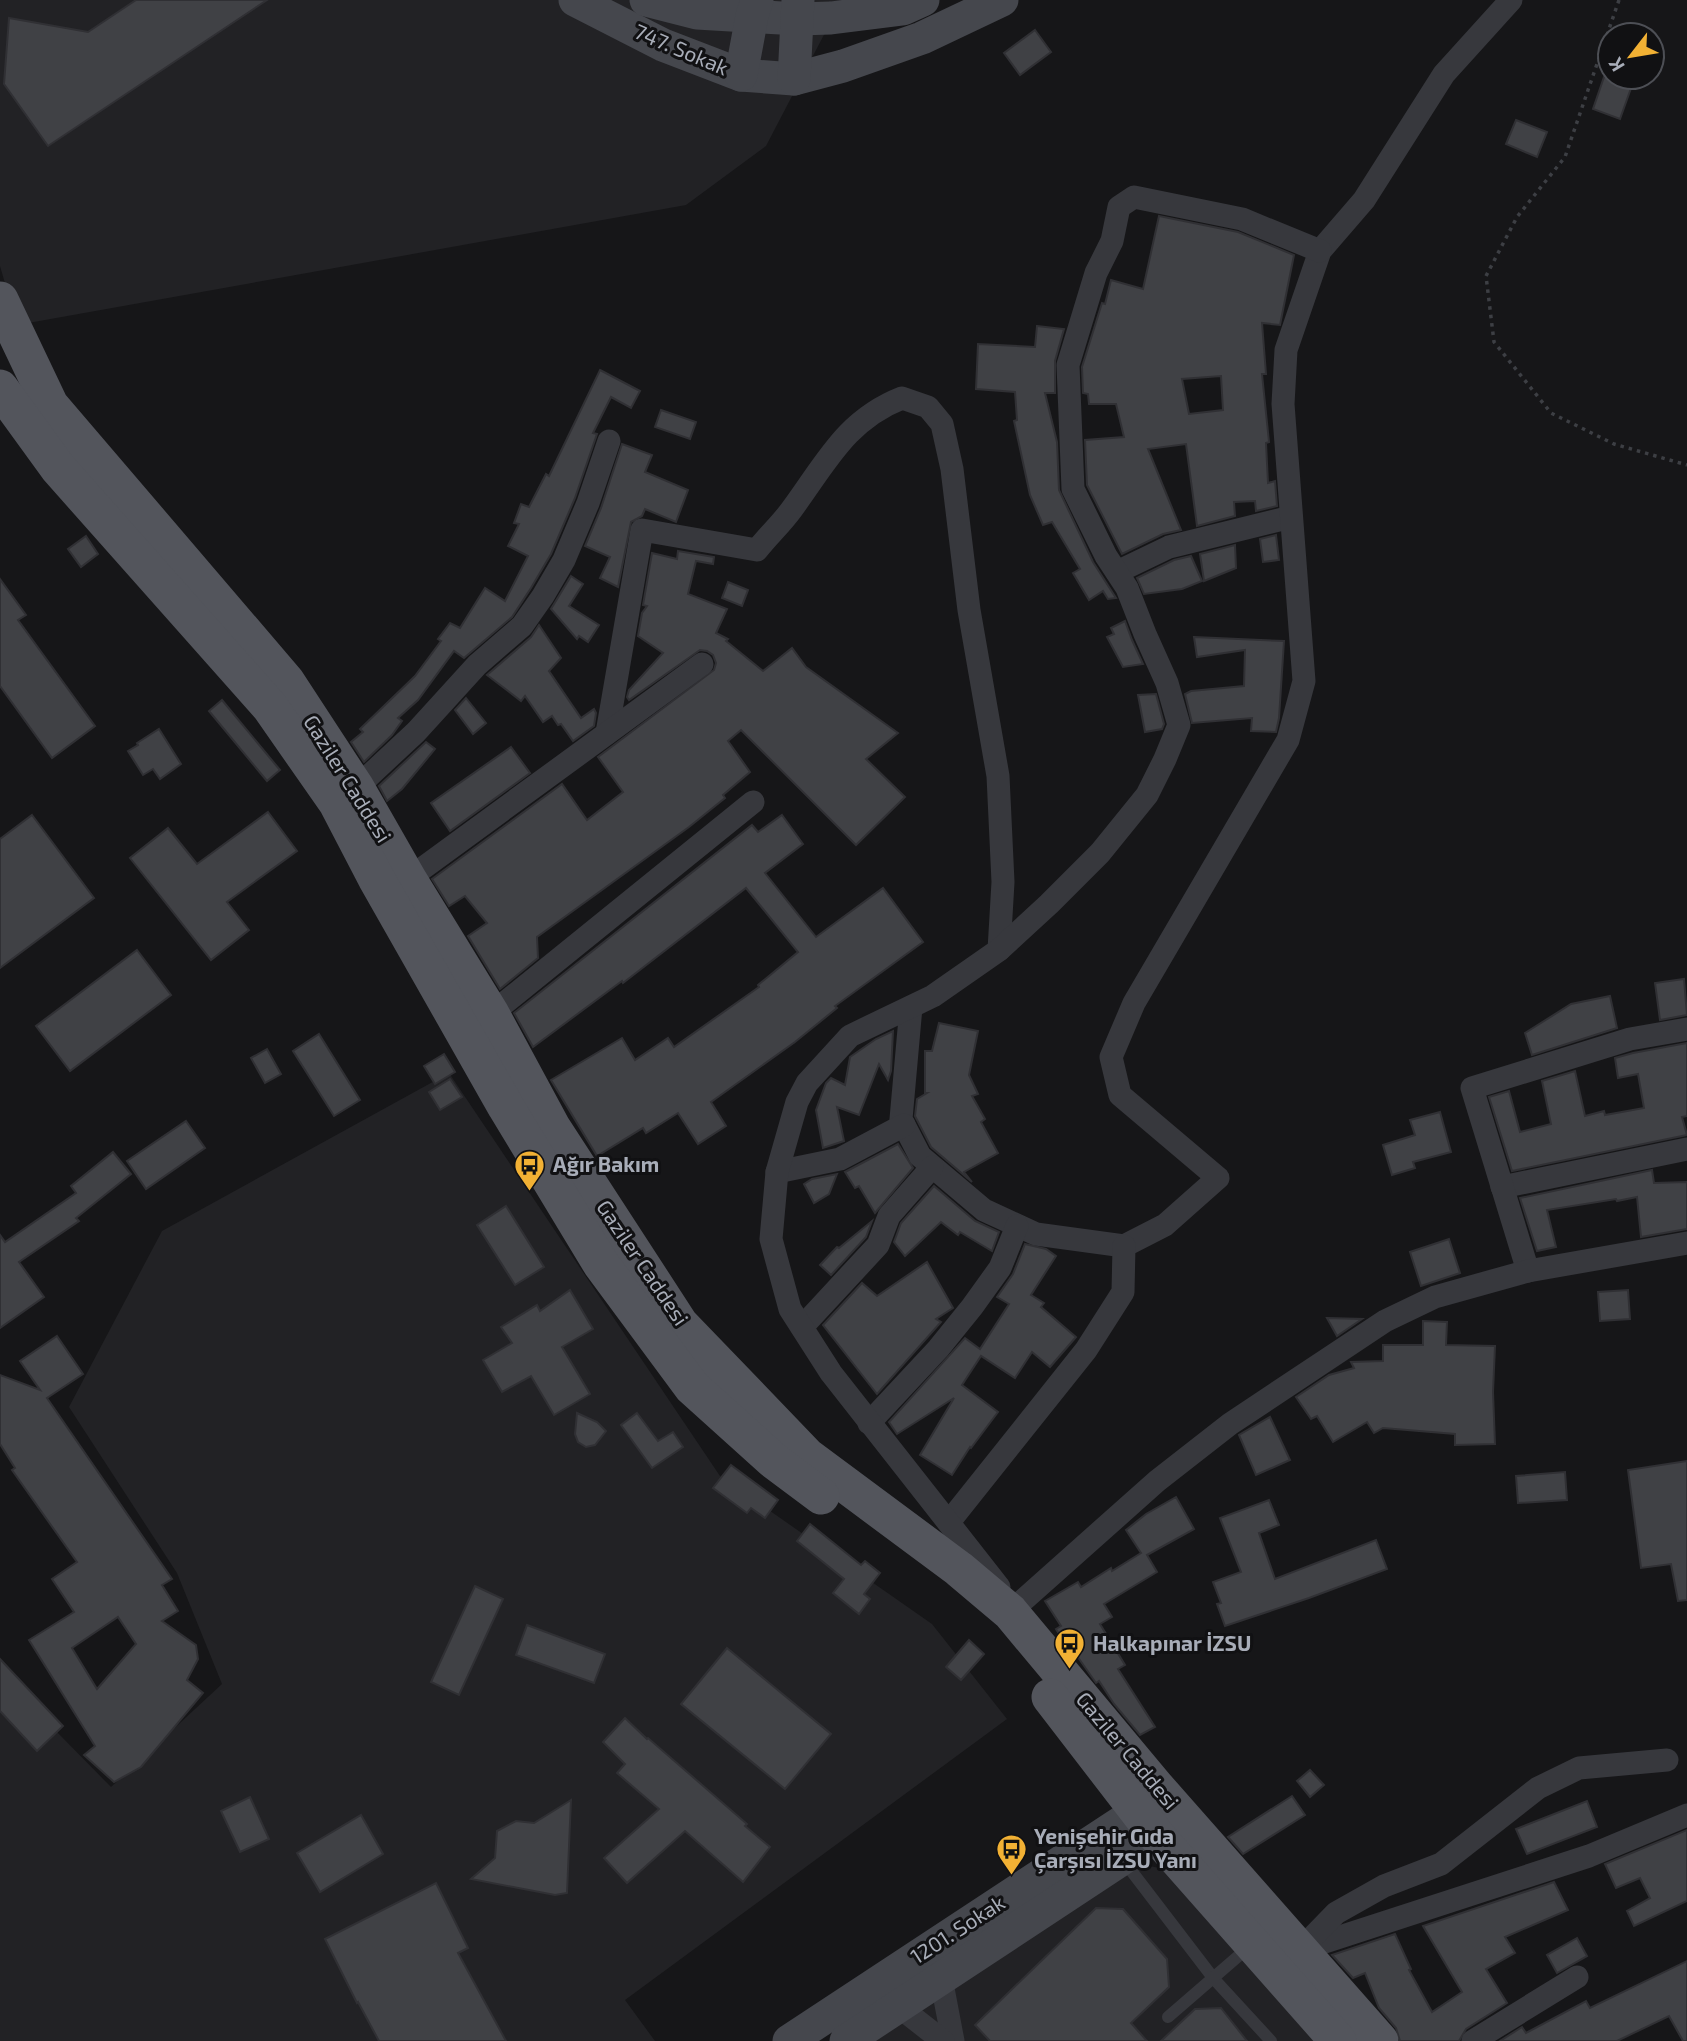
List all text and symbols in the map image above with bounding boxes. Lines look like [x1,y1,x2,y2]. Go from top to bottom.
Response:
street label: 747. Sokak [631,18,733,80]
north arrow [1596,21,1666,91]
text: K [1603,54,1629,76]
street label: Gaziler Caddesi [299,710,397,847]
bus stop icon: Ağır Bakım [513,1148,547,1192]
place label: Ağır Bakım [553,1151,659,1176]
street label: Gaziler Caddesi [592,1195,694,1329]
bus stop icon: Halkapınar İZSU [1053,1627,1087,1671]
place label: Halkapınar İZSU [1093,1630,1251,1655]
street label: Gaziler Caddesi [1072,1686,1184,1814]
place label: Yenişehir Gıda Çarşısı İZSU Yanı [1034,1823,1197,1874]
bus stop icon: Yenişehir Gıda Çarşısı İZSU Yanı [994,1832,1028,1876]
street label: 1201. Sokak [905,1889,1009,1968]

